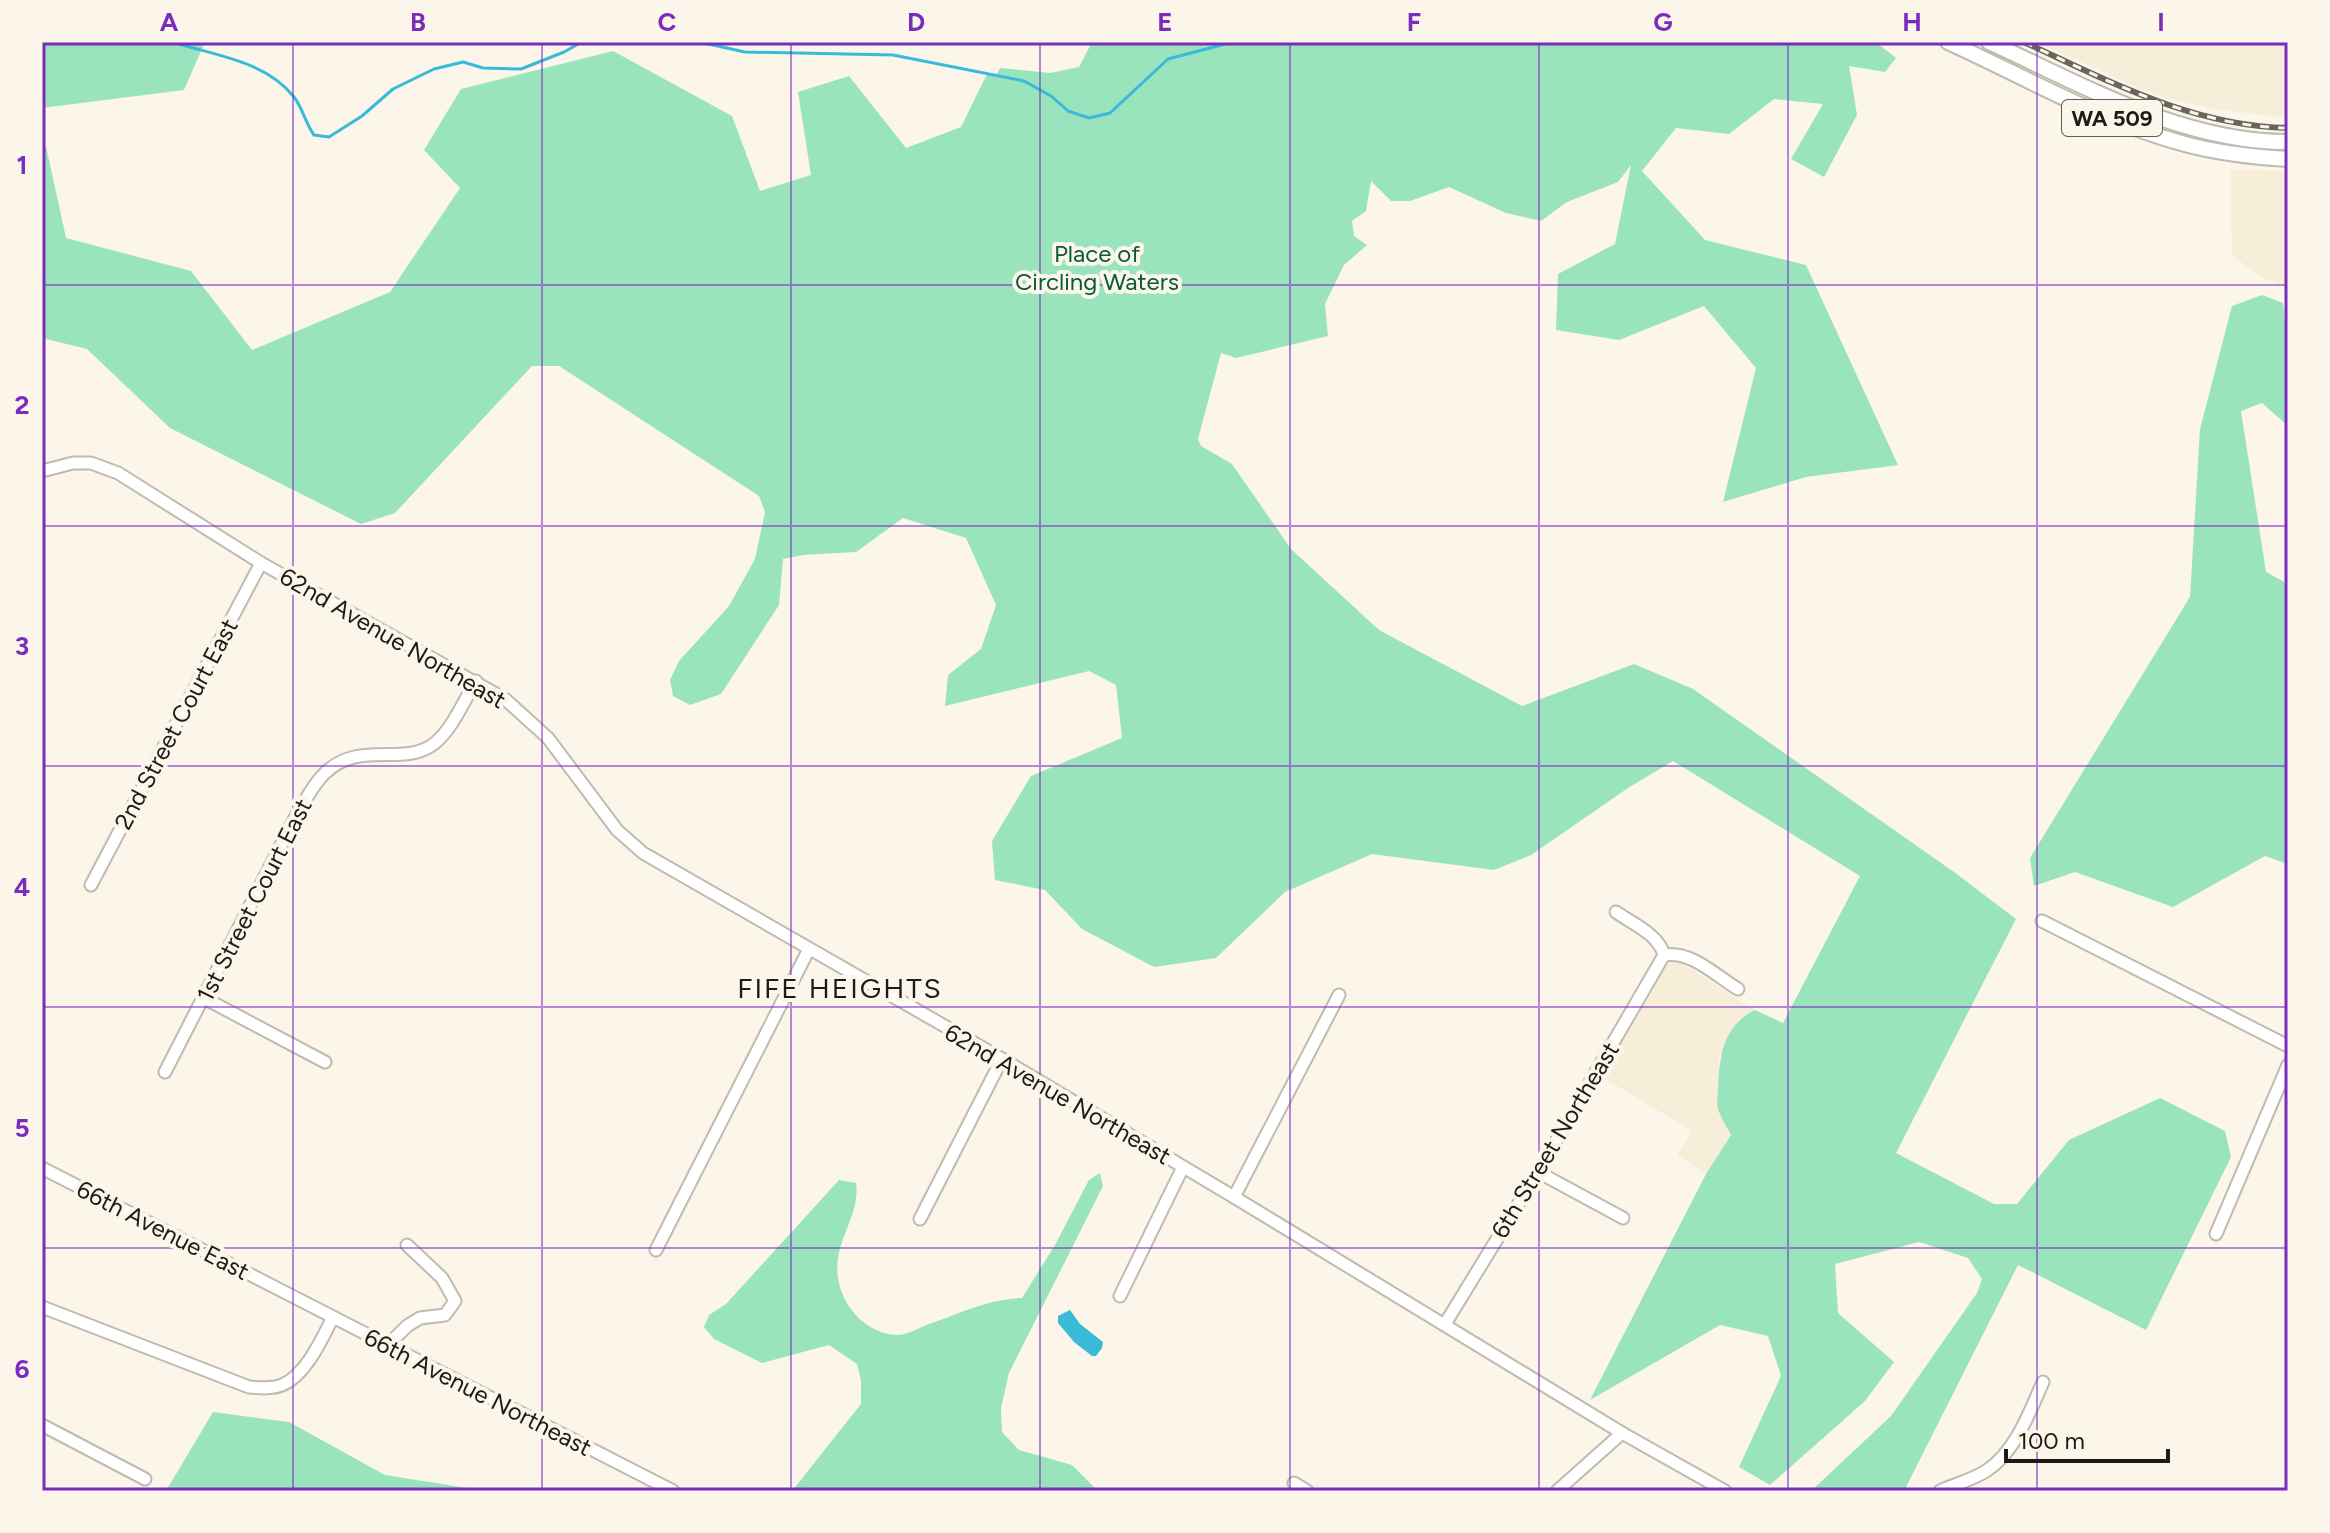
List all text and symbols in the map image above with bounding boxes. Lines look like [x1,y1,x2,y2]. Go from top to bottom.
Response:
text: A [160,6,179,38]
text: B [410,6,426,38]
text: C [658,6,677,38]
text: D [907,6,925,38]
text: E [1157,6,1173,38]
text: F [1407,6,1421,38]
text: G [1653,6,1673,38]
text: H [1902,6,1922,38]
text: I [2157,6,2165,38]
road number: WA 509 [2062,100,2162,136]
text: 1 [17,149,27,181]
park label: Place of Circling Waters [1015,239,1179,296]
text: 2 [14,389,30,421]
street label: 62nd Avenue Northeast [275,561,511,715]
street label: 2nd Street Court East [108,614,244,834]
text: 3 [15,630,29,662]
street label: 1st Street Court East [190,794,318,1006]
text: 4 [14,871,30,903]
district label: FIFE HEIGHTS [737,971,943,1005]
street label: 62nd Avenue Northeast [940,1017,1176,1171]
street label: 6th Street Northeast [1485,1037,1625,1243]
text: 5 [14,1112,30,1144]
street label: 66th Avenue East [72,1174,254,1286]
street label: 66th Avenue Northeast [359,1322,597,1462]
text: 6 [14,1353,30,1385]
scale bar [2006,1413,2168,1463]
text: 100 m [2018,1426,2085,1455]

